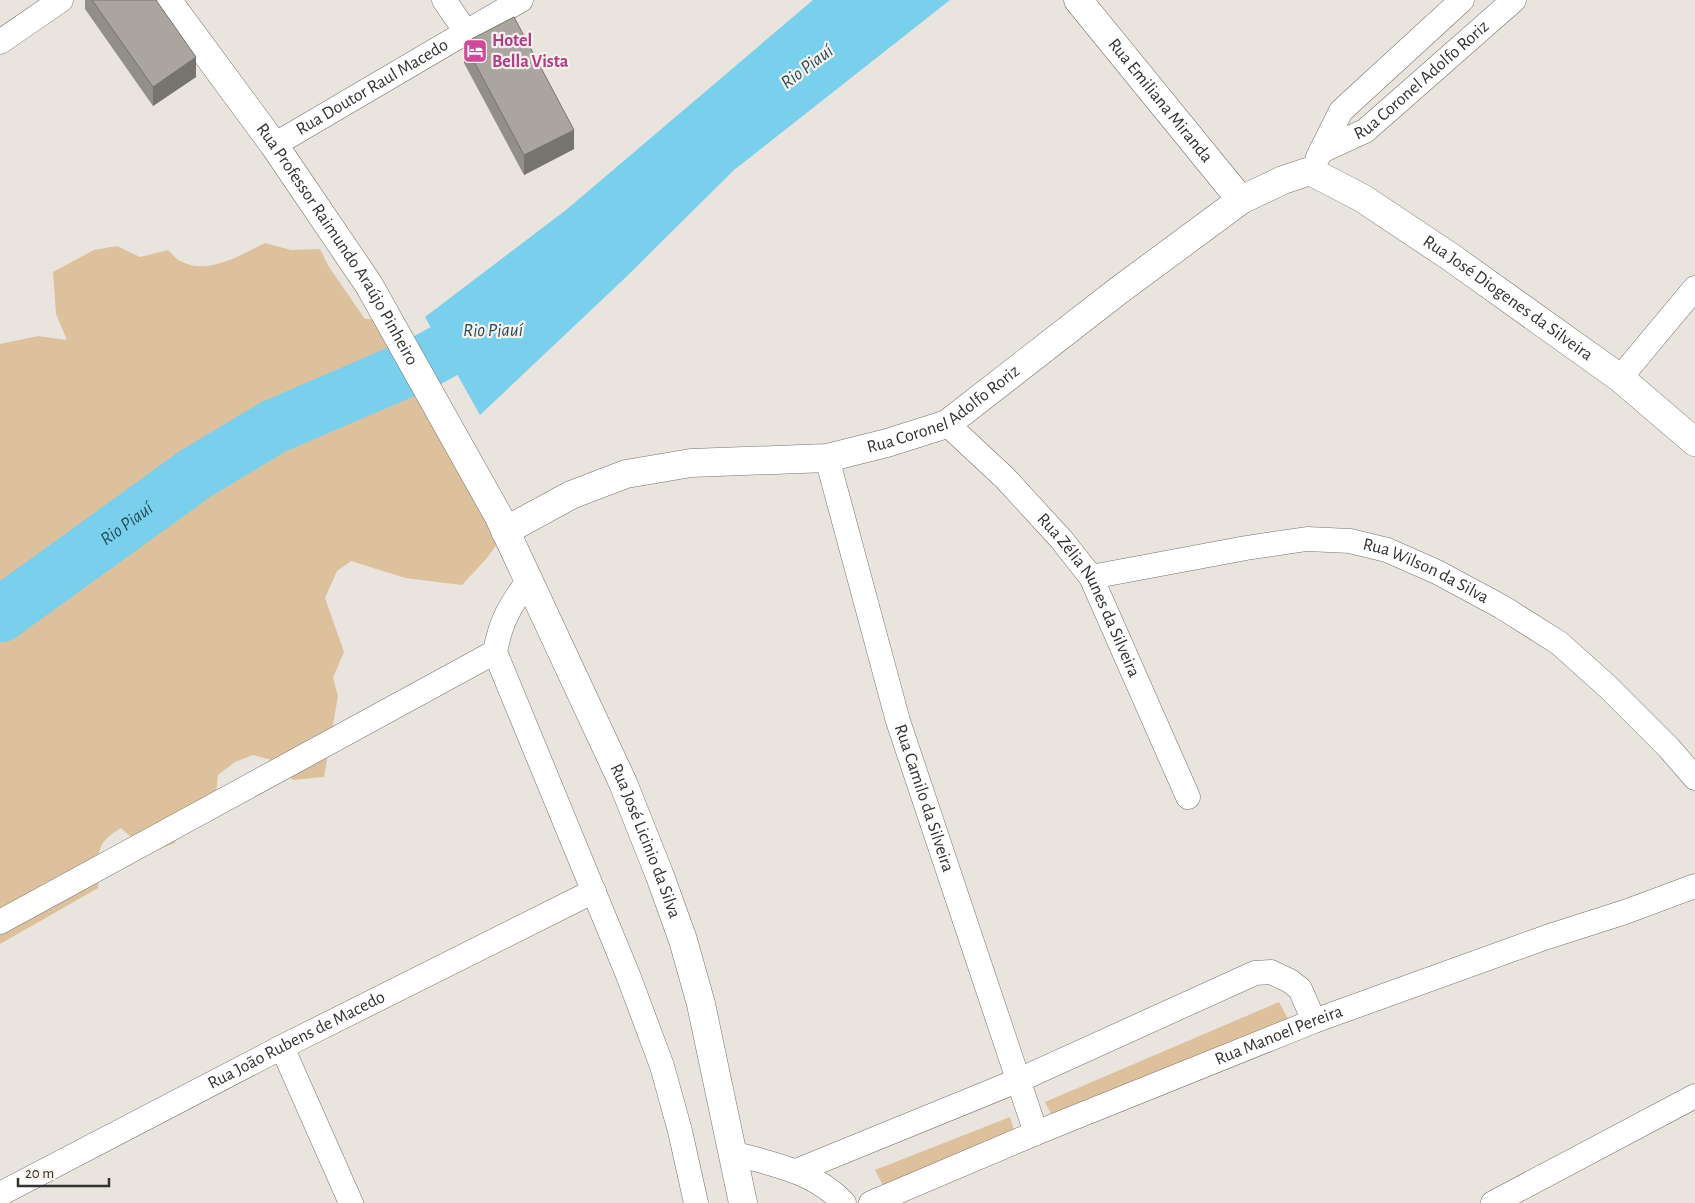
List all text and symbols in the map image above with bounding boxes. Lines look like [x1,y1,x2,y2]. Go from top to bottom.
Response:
street label: Rua Coronel Adolfo Roriz [1352,17,1493,144]
place label: Hotel Bella Vista [492,32,569,71]
street label: Rua Emiliana Miranda [1104,35,1216,166]
street label: Rua Doutor Raul Macedo [293,36,452,139]
hotel icon: Hotel Bella Vista [462,38,488,64]
water label: Rio Piauí [777,41,837,93]
street label: Rua Professor Raimundo Araújo Pinheiro [252,120,421,368]
street label: Rua José Diogenes da Silveira [1420,232,1596,364]
water label: Rio Piauí [463,321,524,340]
street label: Rua Coronel Adolfo Roriz [865,362,1023,457]
water label: Rio Piauí [97,498,157,549]
street label: Rua Zélia Nunes da Silveira [1033,510,1143,680]
street label: Rua Wilson da Silva [1361,535,1491,607]
street label: Rua Camilo da Silveira [891,722,957,875]
street label: Rua José Licinio da Silva [606,761,683,921]
street label: Rua João Rubens de Macedo [205,988,388,1093]
street label: Rua Manoel Pereira [1213,1002,1345,1069]
scale bar [18,1156,109,1188]
text: 20 m [25,1166,54,1181]

